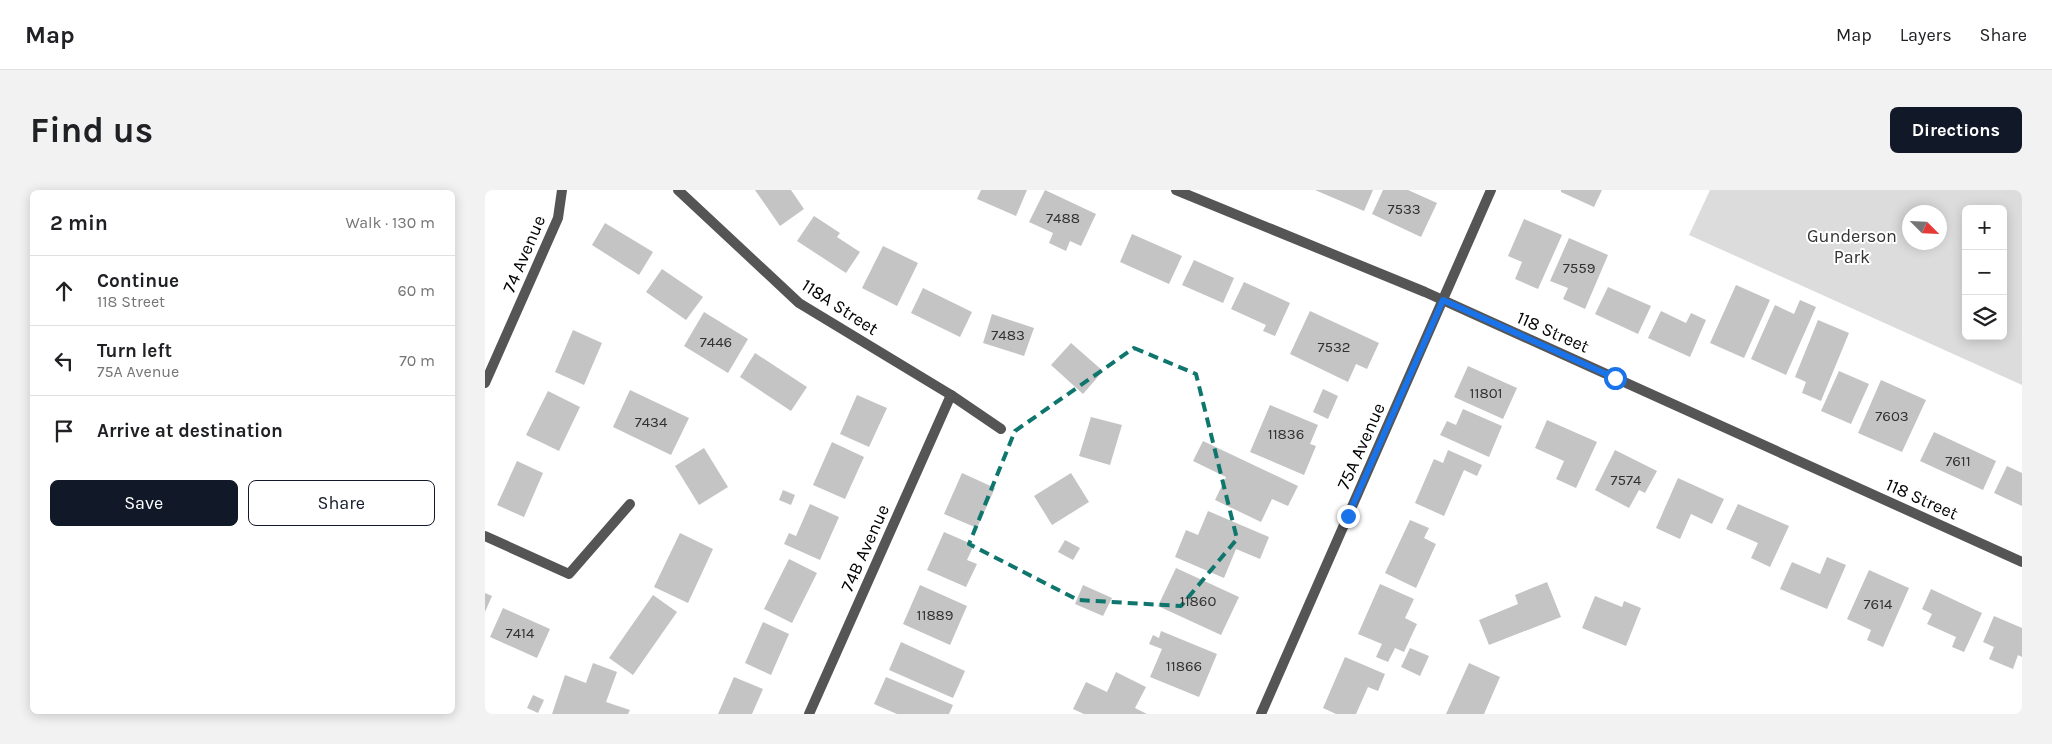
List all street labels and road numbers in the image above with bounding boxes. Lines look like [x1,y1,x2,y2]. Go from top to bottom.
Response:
street label: 74 Avenue [498,212,550,296]
street label: 118A Street [798,274,883,340]
street label: 118 Street [1514,306,1593,358]
street label: 75A Avenue [1332,399,1390,493]
street label: 118 Street [1883,473,1962,525]
street label: 74B Avenue [836,501,894,595]

